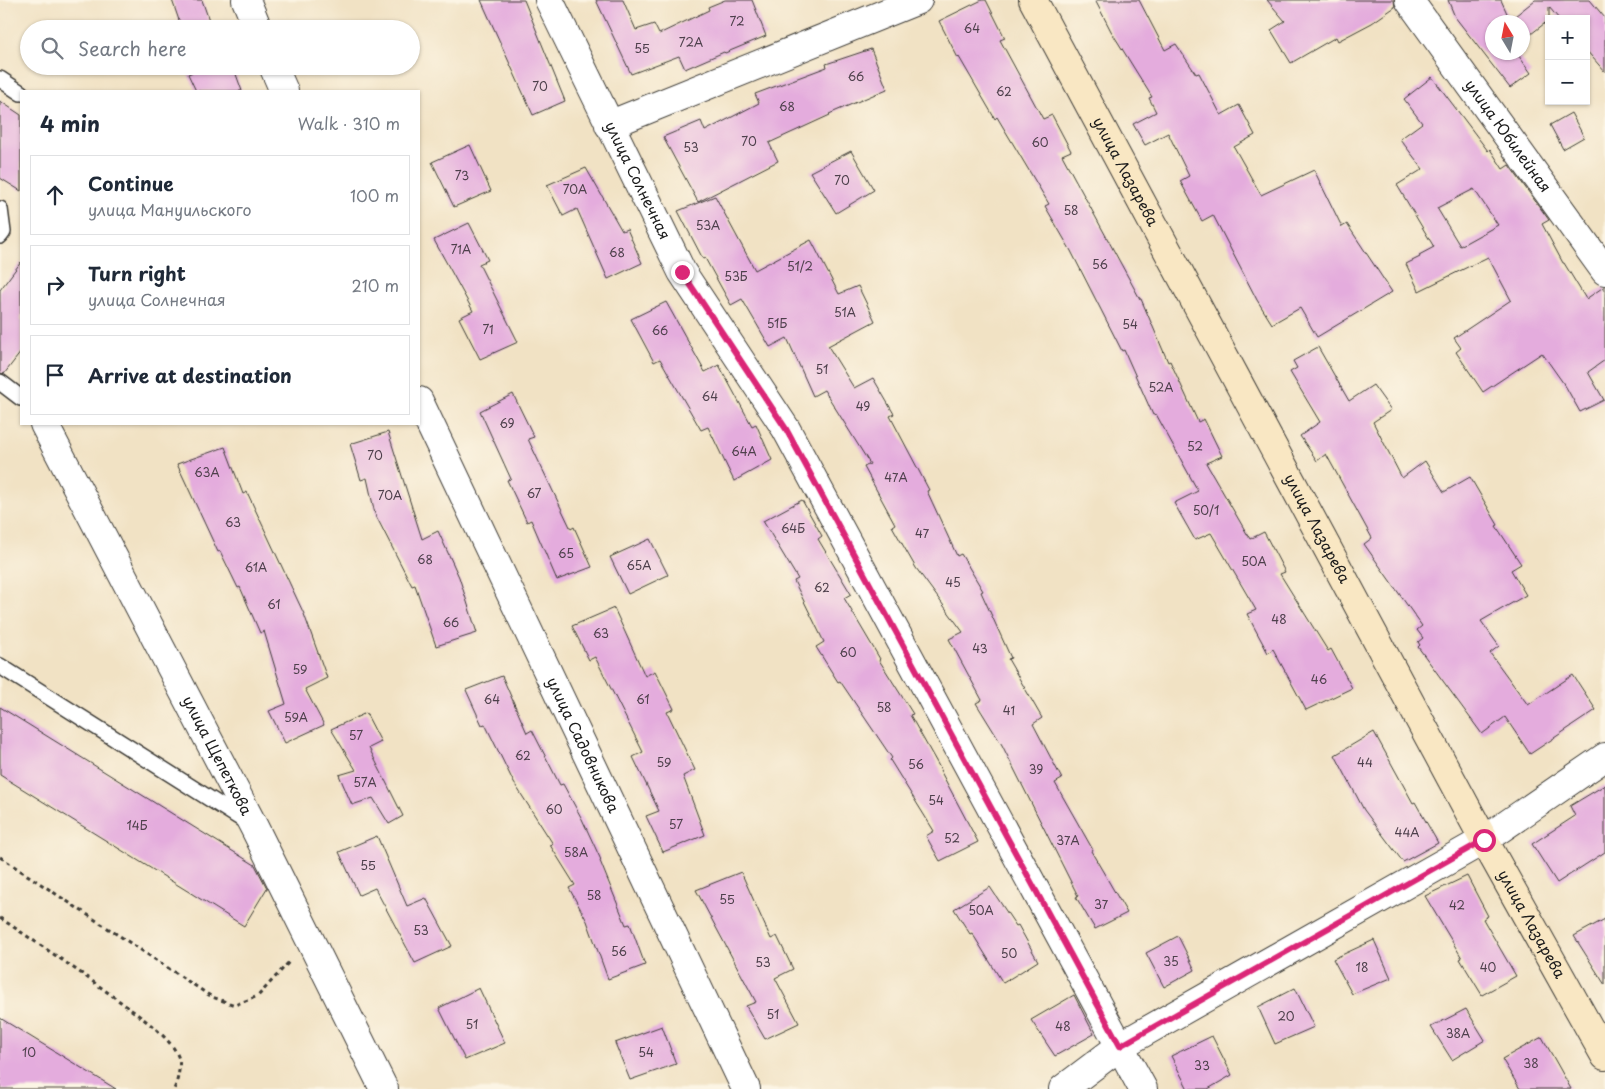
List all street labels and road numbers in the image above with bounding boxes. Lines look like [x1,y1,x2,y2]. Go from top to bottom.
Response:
street label: улица Юбилейная [1460,74,1557,197]
street label: улица Лазарева [1088,112,1166,231]
street label: улица Солнечная [600,117,677,243]
street label: улица Лазарева [1279,469,1357,587]
street label: улица Садовникова [542,673,626,817]
street label: улица Щепеткова [177,691,259,819]
street label: улица Лазарева [1493,865,1573,983]

